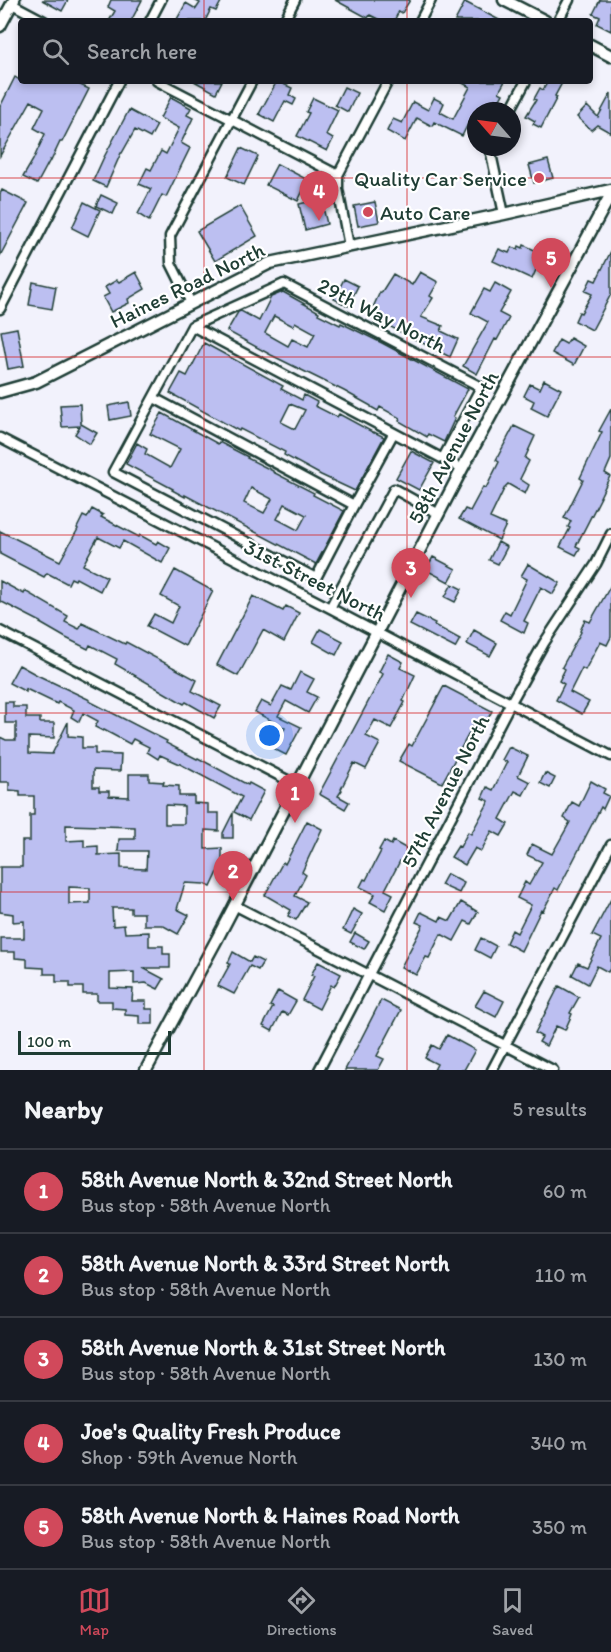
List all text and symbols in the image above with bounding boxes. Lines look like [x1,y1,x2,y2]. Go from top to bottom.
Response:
search box [18,18,593,84]
icon: search [39,35,72,68]
text: Search here [87,38,197,65]
north arrow [467,102,521,156]
place label: Quality Car Service [354,166,527,191]
marker: Quality Car Service [532,171,546,185]
pin: 4 [300,172,338,221]
place label: Auto Care [380,200,471,225]
marker: Auto Care [361,205,375,219]
street label: Haines Road North [106,237,268,333]
pin: 5 [532,238,570,288]
street label: 29th Way North [314,272,450,358]
street label: 58th Avenue North [402,366,504,528]
street label: 31st Street North [240,534,390,627]
pin: 3 [392,548,430,598]
street label: 57th Avenue North [396,710,495,872]
your location [255,721,284,750]
pin: 1 [276,774,314,823]
pin: 2 [214,852,252,901]
scale bar [18,1028,171,1056]
text: 100 m [27,1032,71,1051]
text: Nearby [24,1093,103,1125]
text: 5 results [513,1097,587,1121]
text: 58th Avenue North & 32nd Street North [81,1166,452,1193]
text: 1 [39,1179,48,1203]
text: 60 m [543,1179,587,1203]
text: Bus stop · 58th Avenue North [81,1193,331,1217]
text: 58th Avenue North & 33rd Street North [81,1250,449,1277]
text: 2 [38,1263,49,1287]
text: 110 m [535,1263,587,1287]
text: Bus stop · 58th Avenue North [81,1277,331,1301]
text: 58th Avenue North & 31st Street North [81,1334,445,1361]
text: 3 [38,1347,49,1371]
text: 130 m [533,1347,587,1371]
text: Bus stop · 58th Avenue North [81,1361,331,1385]
text: Joe's Quality Fresh Produce [81,1418,341,1445]
text: 4 [37,1431,50,1455]
text: 340 m [530,1431,587,1455]
text: Shop · 59th Avenue North [81,1445,298,1469]
text: 58th Avenue North & Haines Road North [81,1502,459,1529]
text: 5 [38,1515,49,1539]
text: 350 m [532,1515,587,1539]
text: Bus stop · 58th Avenue North [81,1529,331,1553]
tab: Map [78,1584,111,1639]
tab: Directions [266,1584,337,1639]
tab: Saved [492,1584,533,1639]

